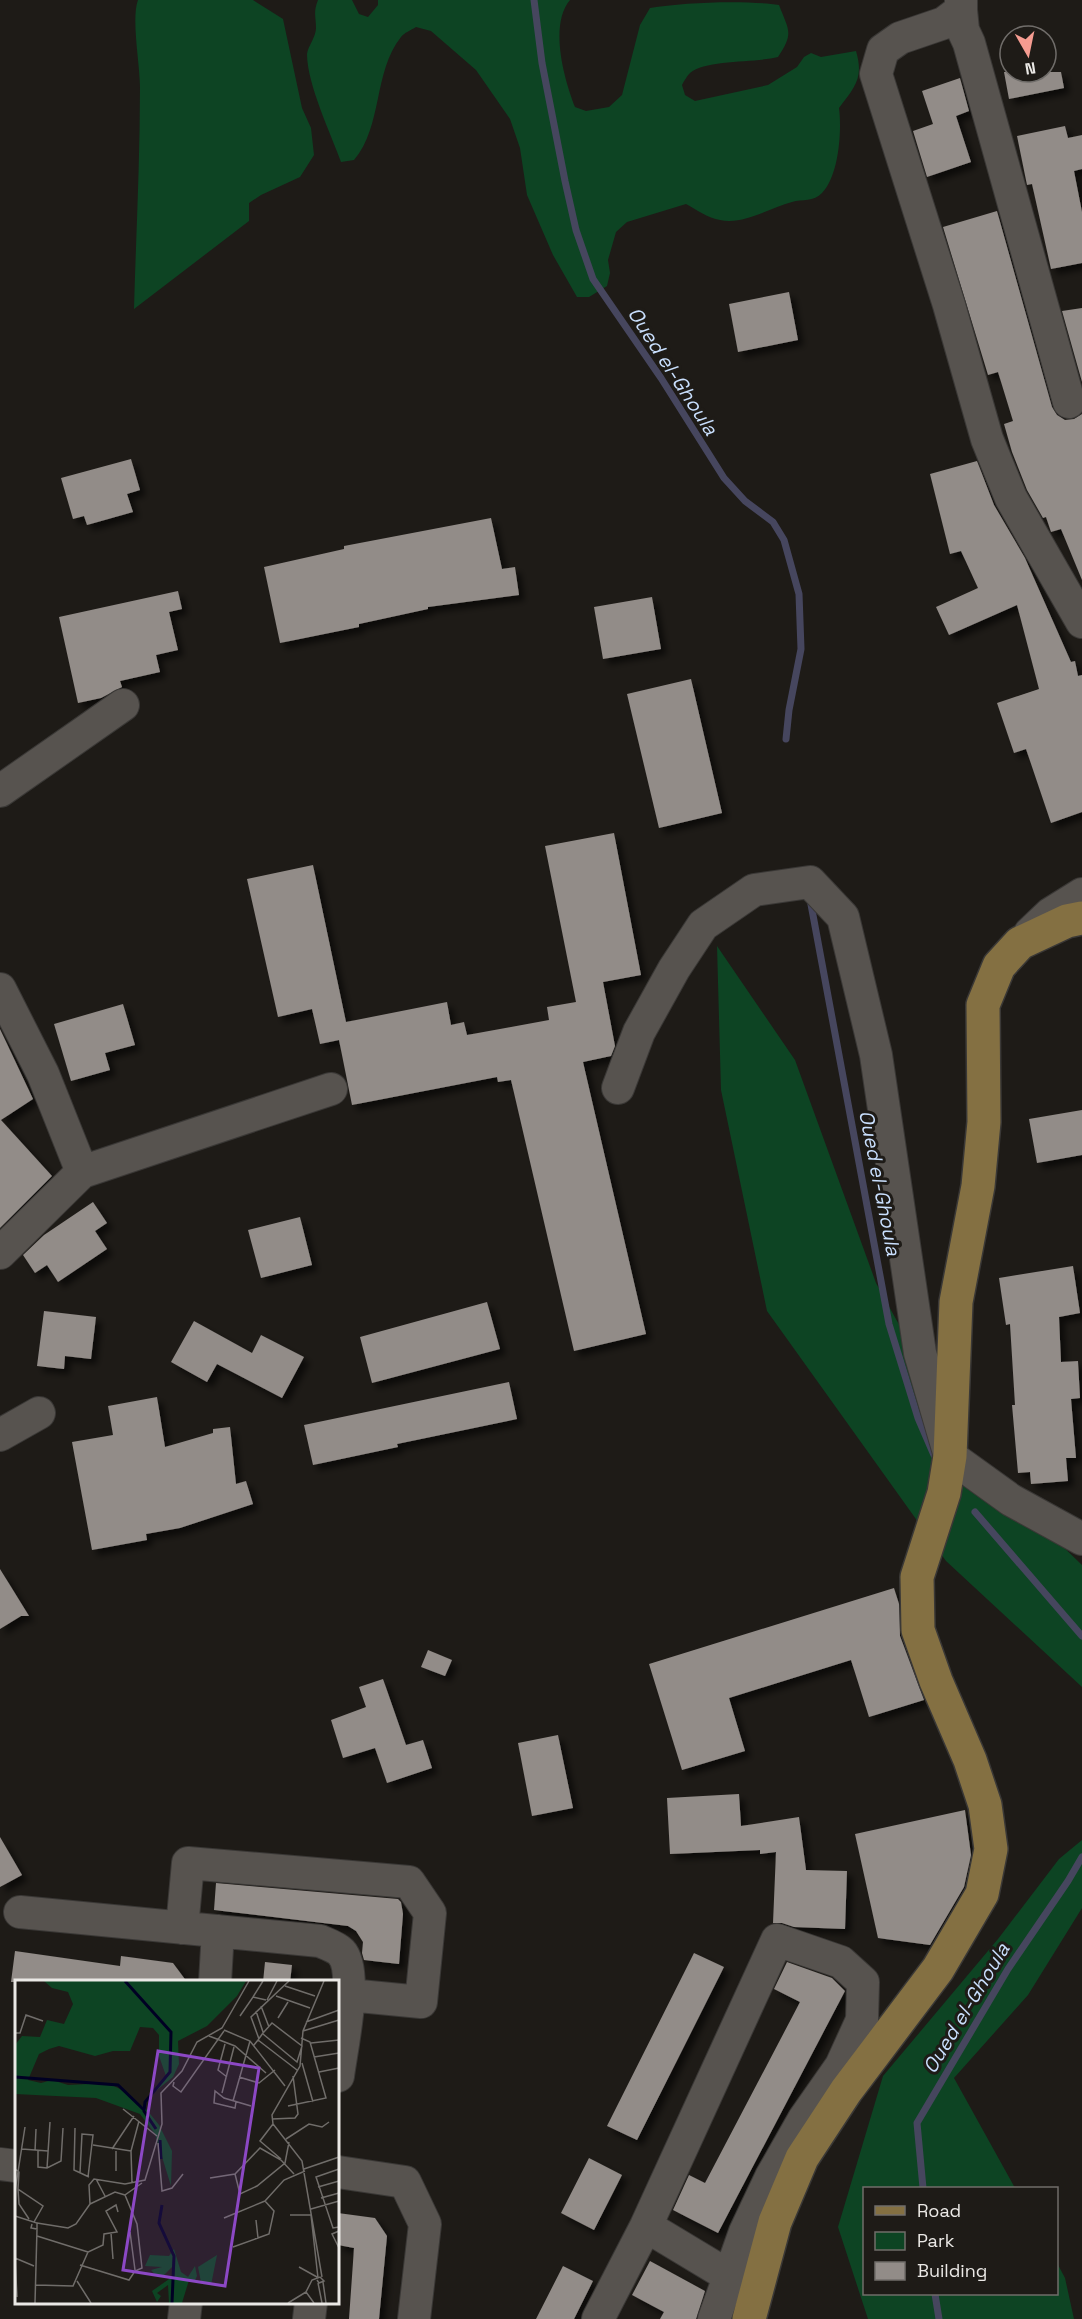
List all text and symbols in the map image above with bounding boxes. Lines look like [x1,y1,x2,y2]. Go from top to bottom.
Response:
north arrow [998,24,1058,84]
text: N [1023,57,1037,80]
water label: Oued el-Ghoula [622,302,724,440]
water label: Oued el-Ghoula [853,1108,907,1259]
water label: Oued el-Ghoula [917,1938,1015,2078]
inset map [15,1980,339,2304]
legend [863,2187,1058,2295]
text: Road [917,2199,961,2222]
text: Park [917,2229,955,2252]
text: Building [917,2259,987,2282]

